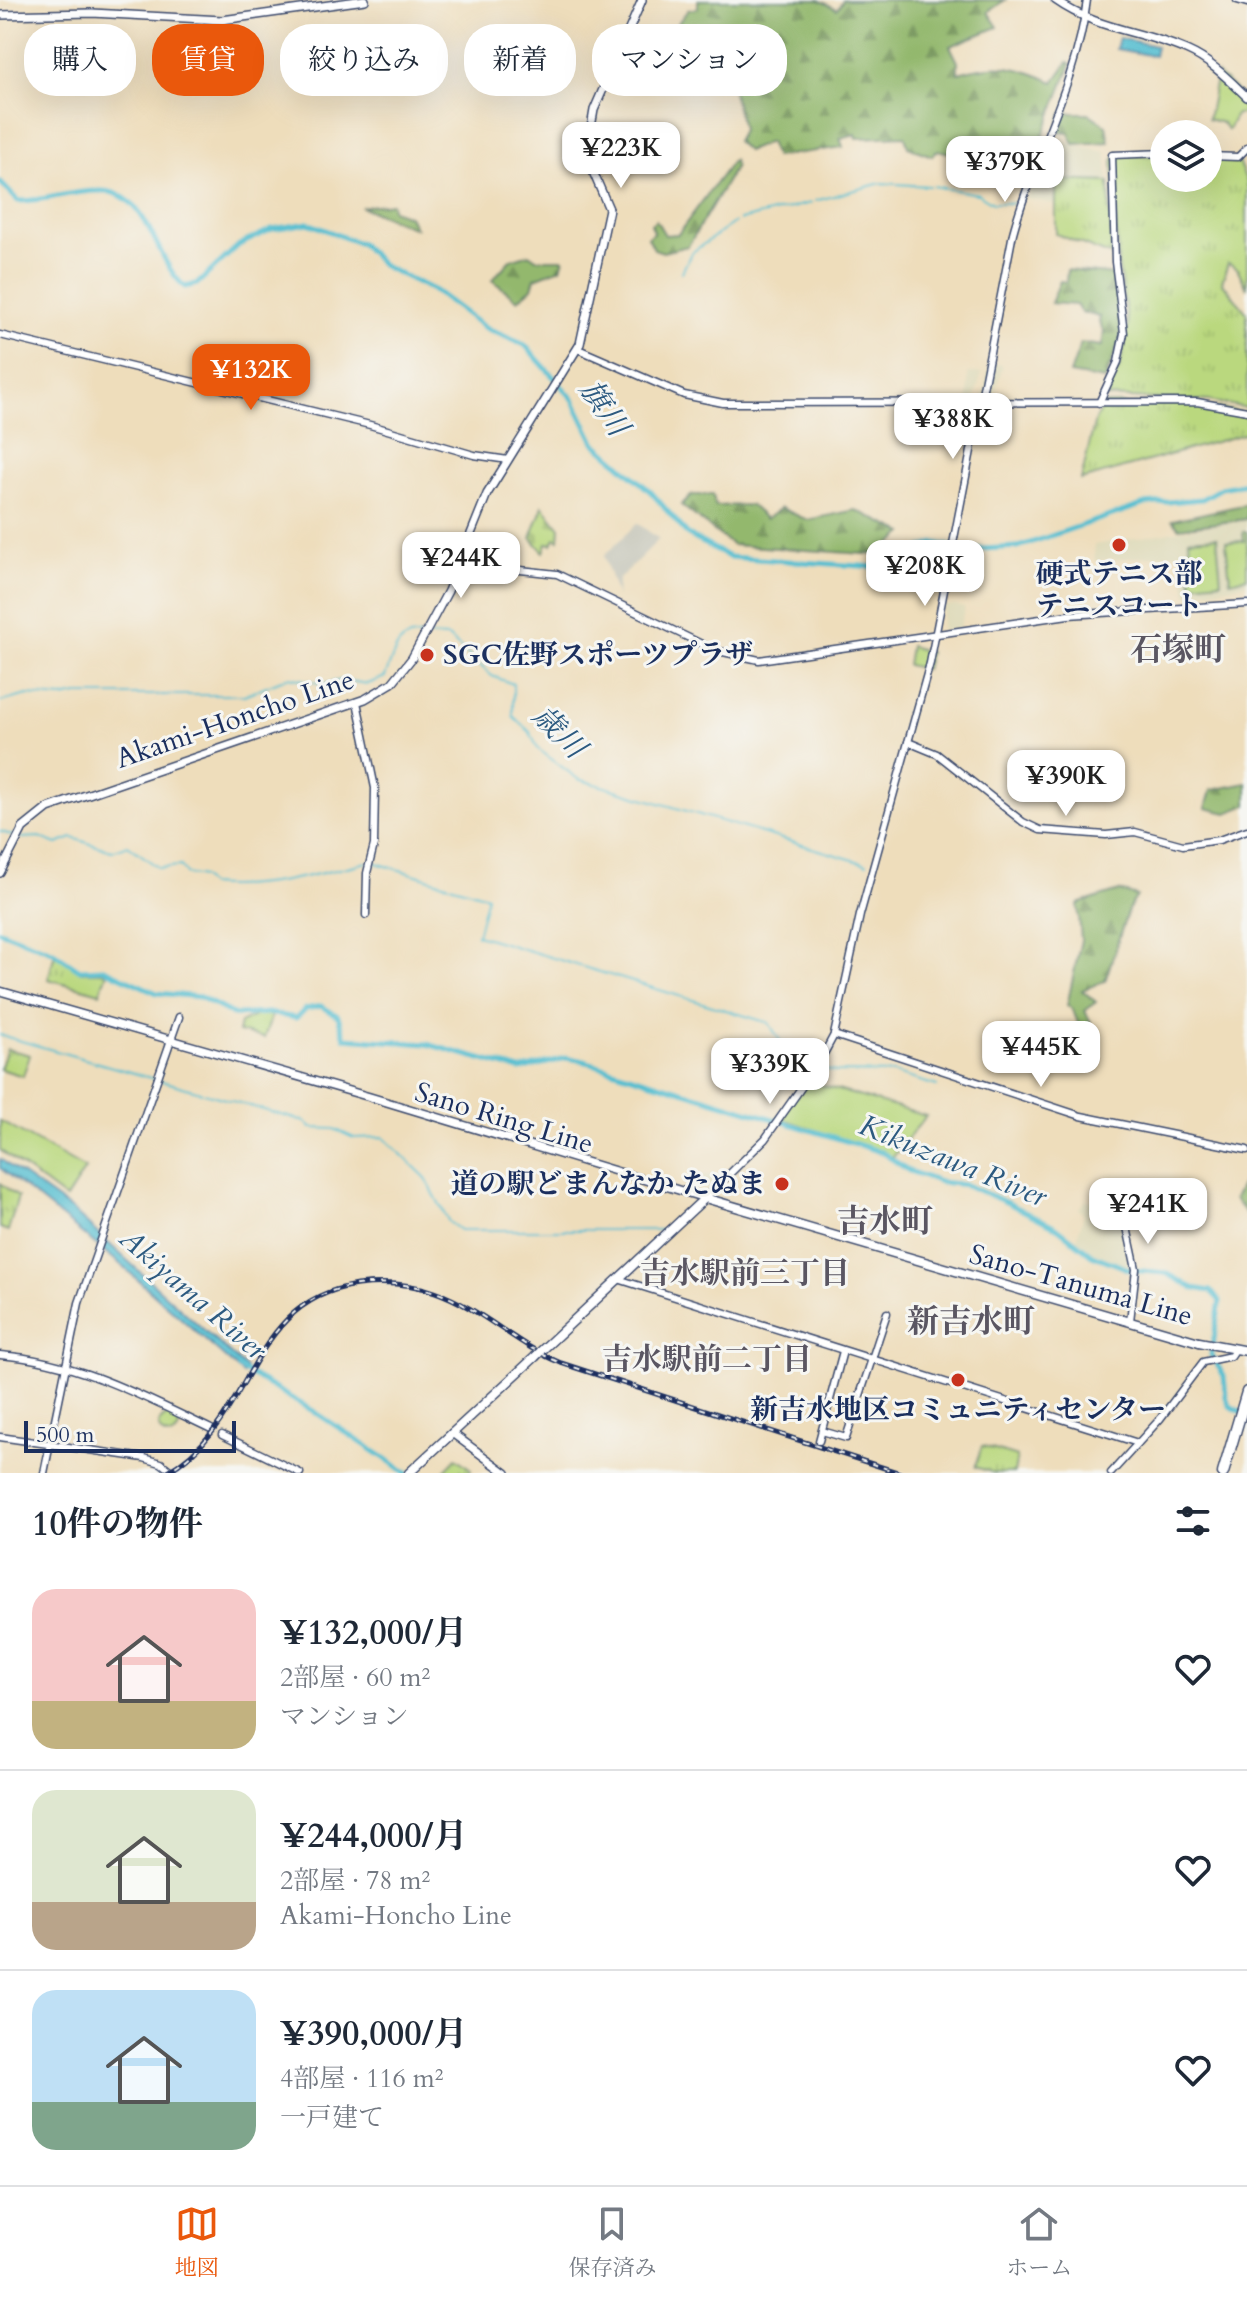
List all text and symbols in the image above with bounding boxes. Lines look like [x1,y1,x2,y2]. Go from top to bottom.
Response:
chip: 購入 [24,24,136,96]
chip: 賃貸 [152,24,264,96]
chip: 絞り込み [280,24,448,96]
chip: 新着 [464,24,576,96]
chip: マンション [592,24,787,96]
map controls [1150,120,1222,192]
button: layers [1150,120,1222,192]
pin: ¥223K [565,122,677,190]
text: ¥223K [580,130,662,165]
pin: ¥379K [949,136,1061,204]
text: ¥379K [964,144,1046,179]
pin: ¥132K [195,344,307,412]
text: ¥132K [210,352,292,387]
water label: 旗川 [570,372,640,447]
pin: ¥388K [897,393,1009,461]
text: ¥388K [912,401,994,436]
pin: ¥244K [405,532,517,600]
marker: 硬式テニス部 テニスコート [1110,536,1128,554]
text: ¥244K [420,540,502,575]
pin: ¥208K [869,540,981,608]
text: ¥208K [884,548,966,583]
place label: 硬式テニス部 テニスコート [1036,555,1202,625]
district label: 石塚町 [1130,628,1226,672]
place label: SGC佐野スポーツプラザ [443,636,753,674]
marker: SGC佐野スポーツプラザ [418,646,436,664]
street label: Akami-Honcho Line [111,660,359,778]
water label: 歳川 [523,696,597,770]
pin: ¥390K [1010,750,1122,818]
text: ¥390K [1025,758,1107,793]
pin: ¥445K [985,1021,1097,1089]
text: ¥445K [1000,1029,1082,1064]
pin: ¥339K [714,1038,826,1106]
text: ¥339K [729,1046,811,1081]
street label: Sano Ring Line [410,1073,598,1163]
water label: Kikuzawa River [853,1105,1054,1218]
place label: 道の駅どまんなか たぬま [450,1165,766,1203]
marker: 道の駅どまんなか たぬま [773,1175,791,1193]
pin: ¥241K [1092,1178,1204,1246]
text: ¥241K [1107,1186,1189,1221]
district label: 吉水町 [837,1200,933,1244]
water label: Akiyama River [110,1218,276,1370]
street label: Sano-Tanuma Line [965,1235,1197,1335]
district label: 吉水駅前三丁目 [640,1253,850,1294]
district label: 新吉水町 [907,1300,1035,1344]
district label: 吉水駅前二丁目 [602,1339,812,1380]
marker: 新吉水地区コミュニティセンター [949,1371,967,1389]
place label: 新吉水地区コミュニティセンター [750,1391,1166,1429]
scale bar [24,1417,236,1453]
text: 500 m [36,1420,94,1450]
icon: filters [1171,1499,1215,1543]
text: 10件の物件 [32,1501,203,1547]
text: ¥132,000/月 [280,1610,468,1656]
icon: home [96,1621,192,1717]
icon: heart [1171,1647,1215,1691]
text: 2部屋 · 60 m² [280,1660,430,1695]
text: マンション [280,1699,409,1734]
text: ¥244,000/月 [280,1813,468,1859]
icon: home [96,1822,192,1918]
icon: heart [1171,1848,1215,1892]
text: 2部屋 · 78 m² [280,1863,430,1898]
text: Akami-Honcho Line [280,1898,512,1933]
text: ¥390,000/月 [280,2011,468,2057]
icon: home [96,2022,192,2118]
icon: heart [1171,2048,1215,2092]
text: 4部屋 · 116 m² [280,2061,444,2096]
text: 一戸建て [280,2100,384,2135]
tab: 地図 [175,2202,219,2283]
tab: 保存済み [568,2202,656,2283]
tab: ホーム [1006,2202,1072,2283]

